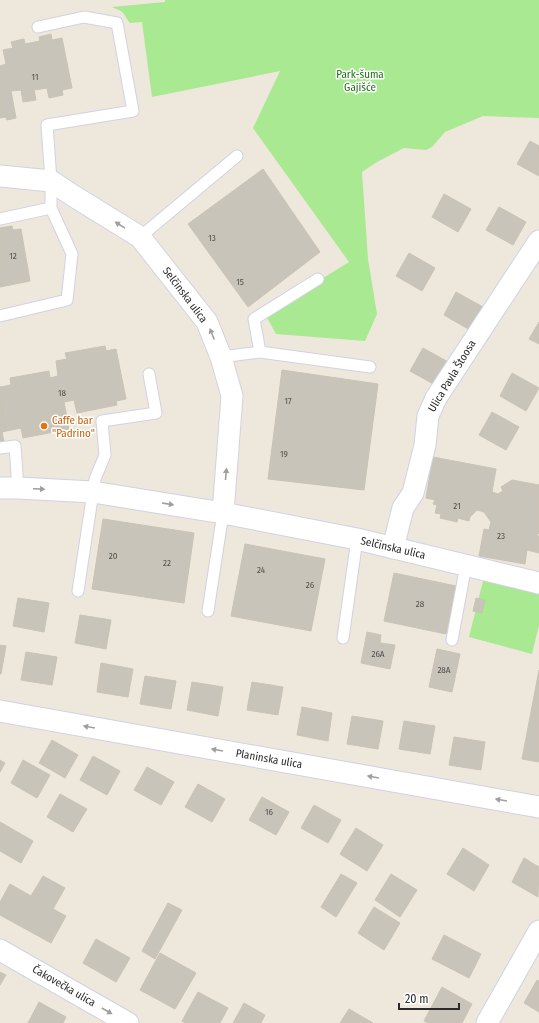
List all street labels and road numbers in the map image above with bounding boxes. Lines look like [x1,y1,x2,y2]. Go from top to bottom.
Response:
street label: Selčinska ulica [160,265,210,325]
street label: Ulica Pavla Štoosa [425,337,479,414]
street label: Selčinska ulica [359,534,427,562]
street label: Planinska ulica [235,747,303,771]
street label: Čakovečka ulica [30,962,98,1009]

